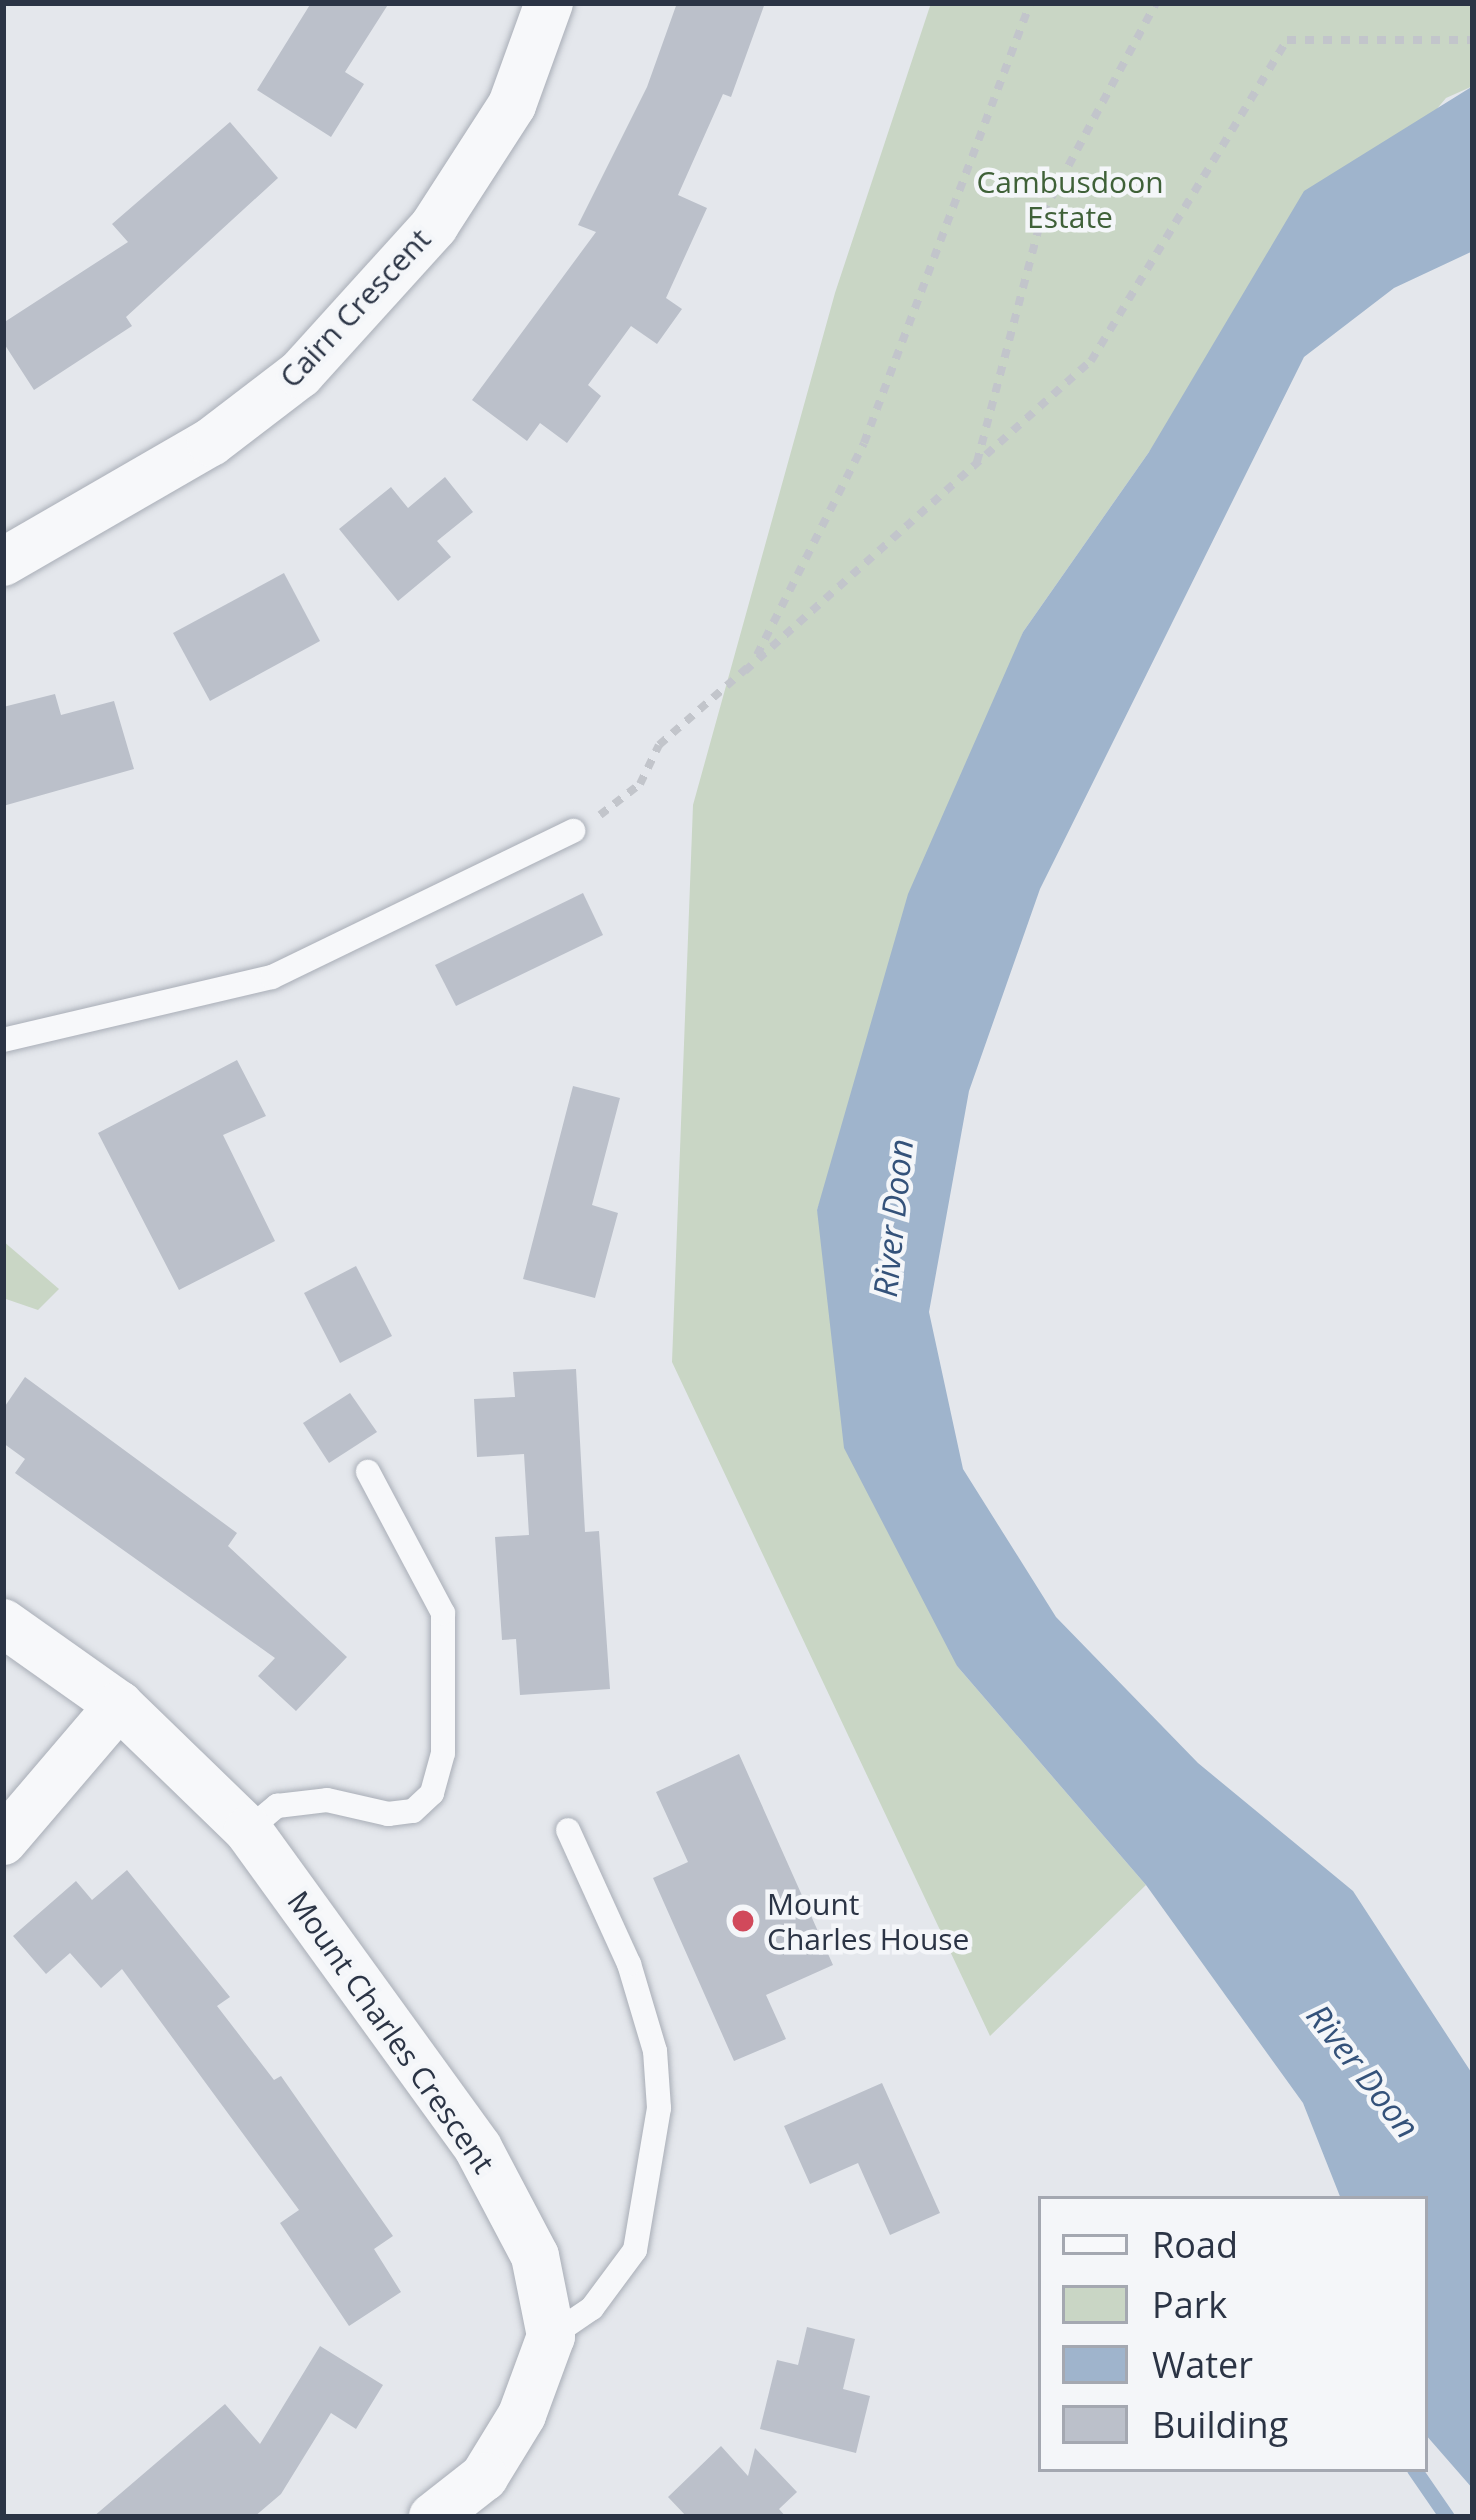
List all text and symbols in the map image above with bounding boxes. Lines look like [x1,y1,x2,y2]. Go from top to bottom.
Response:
park label: Cambusdoon Estate [976,164,1164,234]
street label: Cairn Crescent [272,221,438,395]
water label: River Doon [865,1137,921,1299]
street label: Mount Charles Crescent [280,1884,502,2180]
place label: Mount Charles House [767,1886,969,1956]
marker: Mount Charles House [730,1908,756,1934]
water label: River Doon [1299,1996,1427,2146]
legend [1038,2196,1428,2472]
text: Road [1152,2220,1238,2269]
text: Park [1152,2280,1227,2329]
text: Water [1152,2340,1253,2389]
text: Building [1152,2400,1288,2449]

